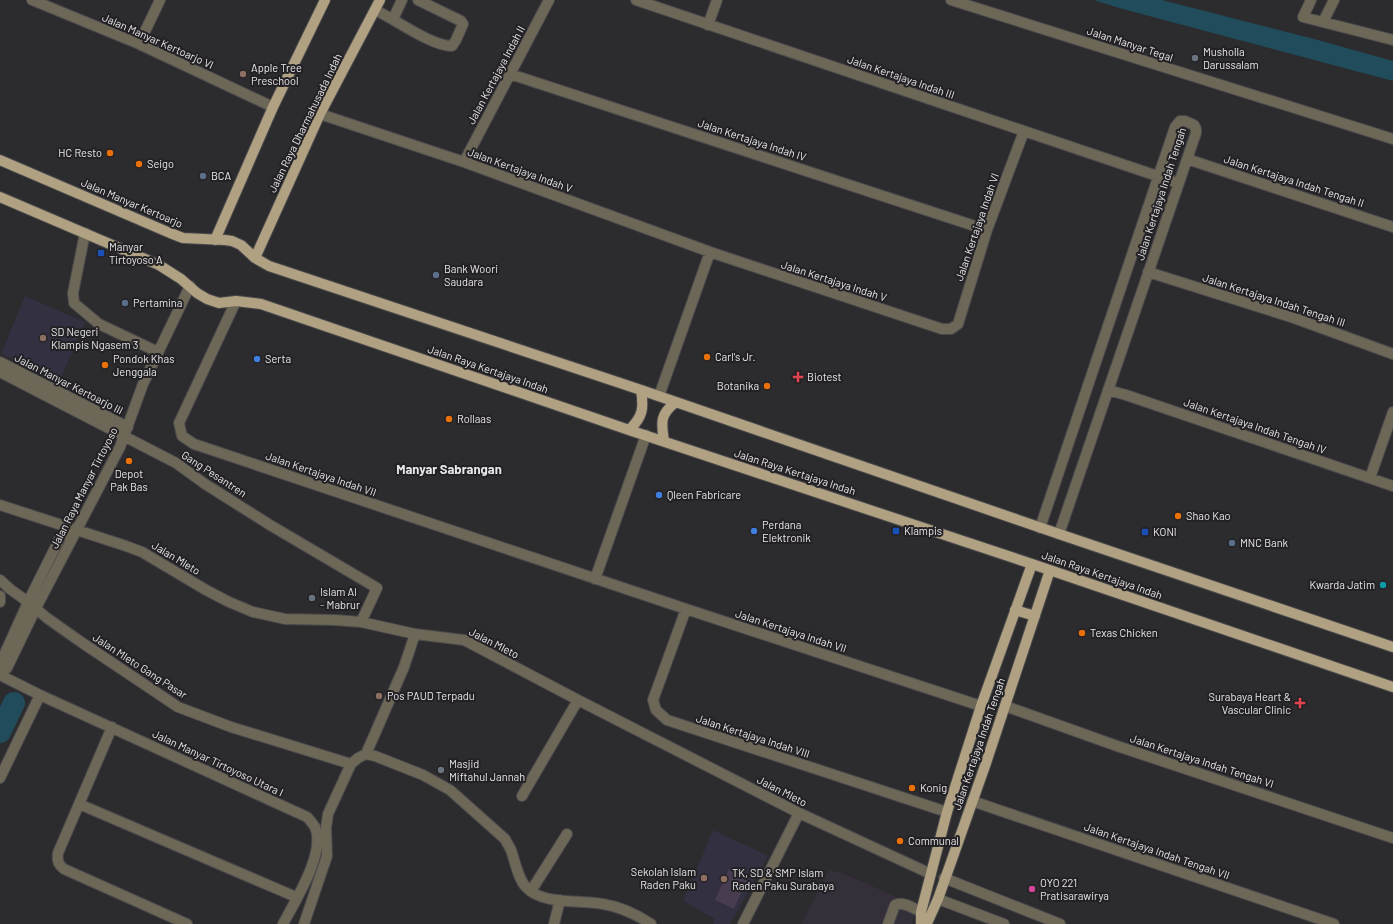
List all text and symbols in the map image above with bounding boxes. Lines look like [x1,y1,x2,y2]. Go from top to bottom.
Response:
street label: Jalan Manyar Kertoarjo VI [100,10,216,71]
street label: Jalan Kertajaya Indah II [464,23,527,126]
street label: Jalan Manyar Tegal [1085,23,1175,64]
place label: Musholla Darussalam [1203,45,1259,71]
street label: Jalan Raya Dharmahusada Indah [265,51,344,194]
street label: Jalan Kertajaya Indah III [846,52,956,101]
marker: Musholla Darussalam [1190,53,1200,63]
place label: Apple Tree Preschool [251,61,302,87]
marker: Apple Tree Preschool [238,69,248,79]
street label: Jalan Kertajaya Indah IV [696,116,809,163]
street label: Jalan Kertajaya Indah Tengah [1133,126,1188,262]
street label: Jalan Kertajaya Indah V [466,145,575,195]
place label: HC Resto [58,146,102,159]
marker: HC Resto [105,148,115,158]
street label: Jalan Kertajaya Indah Tengah II [1222,152,1366,209]
place label: Seigo [147,157,174,170]
marker: Seigo [134,159,144,169]
place label: BCA [211,169,232,182]
marker: BCA [198,171,208,181]
street label: Jalan Kertajaya Indah VI [952,171,1001,283]
street label: Jalan Manyar Kertoarjo [79,175,185,230]
place label: Manyar Tirtoyoso A [109,240,163,266]
marker: Manyar Tirtoyoso A [96,248,106,258]
street label: Jalan Kertajaya Indah V [780,257,889,304]
place label: Bank Woori Saudara [444,262,498,288]
marker: Bank Woori Saudara [431,270,441,280]
street label: Jalan Kertajaya Indah Tengah III [1201,270,1347,329]
place label: Pertamina [133,296,182,309]
marker: Pertamina [120,298,130,308]
place label: SD Negeri Klampis Ngasem 3 [51,325,138,351]
marker: SD Negeri Klampis Ngasem 3 [38,333,48,343]
street label: Jalan Raya Kertajaya Indah [426,342,550,395]
place label: Carl's Jr. [715,350,755,363]
street label: Jalan Manyar Kertoarjo III [13,351,126,417]
place label: Pondok Khas Jenggala [113,352,174,378]
place label: Serta [265,352,291,365]
marker: Carl's Jr. [702,352,712,362]
marker: Serta [252,354,262,364]
marker: Pondok Khas Jenggala [100,360,110,370]
place label: Biotest [807,370,842,383]
marker: Biotest [792,371,804,383]
place label: Botanika [717,379,759,392]
marker: Botanika [762,381,772,391]
street label: Jalan Kertajaya Indah Tengah IV [1182,395,1329,456]
place label: Rollaas [457,412,491,425]
marker: Rollaas [444,414,454,424]
street label: Jalan Raya Manyar Tirtoyoso [47,425,120,551]
street label: Jalan Raya Kertajaya Indah [733,446,858,497]
street label: Gang Pesantren [179,448,249,499]
street label: Jalan Kertajaya Indah VII [264,448,378,499]
marker: Depot Pak Bas [124,456,134,466]
district label: Manyar Sabrangan [396,461,502,477]
place label: Depot Pak Bas [110,467,148,493]
place label: Qleen Fabricare [667,488,741,501]
marker: Qleen Fabricare [654,490,664,500]
place label: Shao Kao [1186,509,1231,522]
marker: Shao Kao [1173,511,1183,521]
place label: Perdana Elektronik [762,518,811,544]
place label: Klampis [904,524,942,537]
place label: KONI [1153,525,1177,538]
marker: Perdana Elektronik [749,526,759,536]
marker: Klampis [891,526,901,536]
marker: KONI [1140,527,1150,537]
place label: MNC Bank [1240,536,1289,549]
street label: Jalan Mleto [150,538,203,577]
marker: MNC Bank [1227,538,1237,548]
street label: Jalan Raya Kertajaya Indah [1040,548,1164,601]
place label: Kwarda Jatim [1309,578,1375,591]
marker: Kwarda Jatim [1378,580,1388,590]
place label: Islam Al - Mabrur [320,585,360,611]
marker: Islam Al - Mabrur [307,593,317,603]
street label: Jalan Kertajaya Indah VII [734,606,848,655]
street label: Jalan Mleto [467,624,521,661]
place label: Texas Chicken [1090,626,1158,639]
marker: Texas Chicken [1077,628,1087,638]
street label: Jalan Mleto Gang Pasar [91,630,190,701]
street label: Jalan Kertajaya Indah Tengah [950,676,1007,812]
place label: Pos PAUD Terpadu [387,689,475,702]
place label: Surabaya Heart & Vascular Clinic [1209,690,1291,716]
marker: Pos PAUD Terpadu [374,691,384,701]
marker: Surabaya Heart & Vascular Clinic [1294,697,1306,709]
street label: Jalan Kertajaya Indah VIII [695,711,812,760]
street label: Jalan Manyar Tirtoyoso Utara I [151,726,286,799]
street label: Jalan Kertajaya Indah Tengah VI [1129,731,1276,790]
place label: Masjid Miftahul Jannah [449,757,525,783]
marker: Masjid Miftahul Jannah [436,765,446,775]
street label: Jalan Mleto [755,772,809,809]
place label: Konig [920,781,947,794]
marker: Konig [907,783,917,793]
street label: Jalan Kertajaya Indah Tengah VII [1083,819,1232,882]
place label: Communal [908,834,959,847]
marker: Communal [895,836,905,846]
place label: Sekolah Islam Raden Paku [631,865,696,891]
place label: TK, SD & SMP Islam Raden Paku Surabaya [732,866,834,892]
marker: Sekolah Islam Raden Paku [699,873,709,883]
marker: TK, SD & SMP Islam Raden Paku Surabaya [719,874,729,884]
place label: OYO 221 Pratisarawirya [1040,876,1109,902]
marker: OYO 221 Pratisarawirya [1027,884,1037,894]

